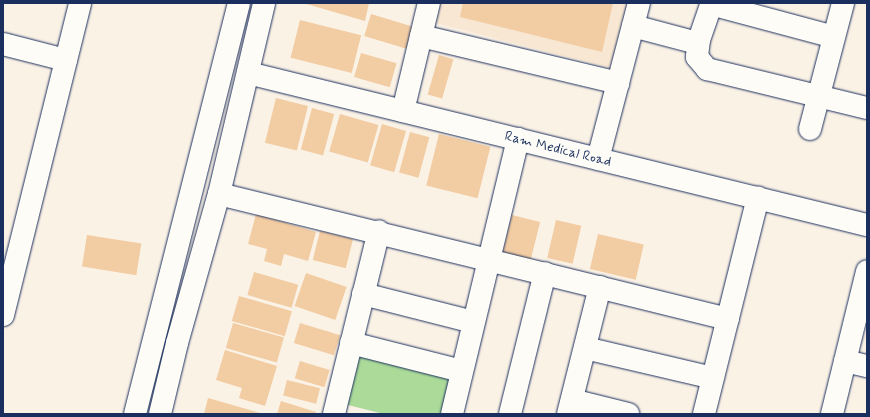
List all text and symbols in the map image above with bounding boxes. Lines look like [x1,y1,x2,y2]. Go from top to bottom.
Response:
street label: Ram Medical Road [502,127,614,171]

